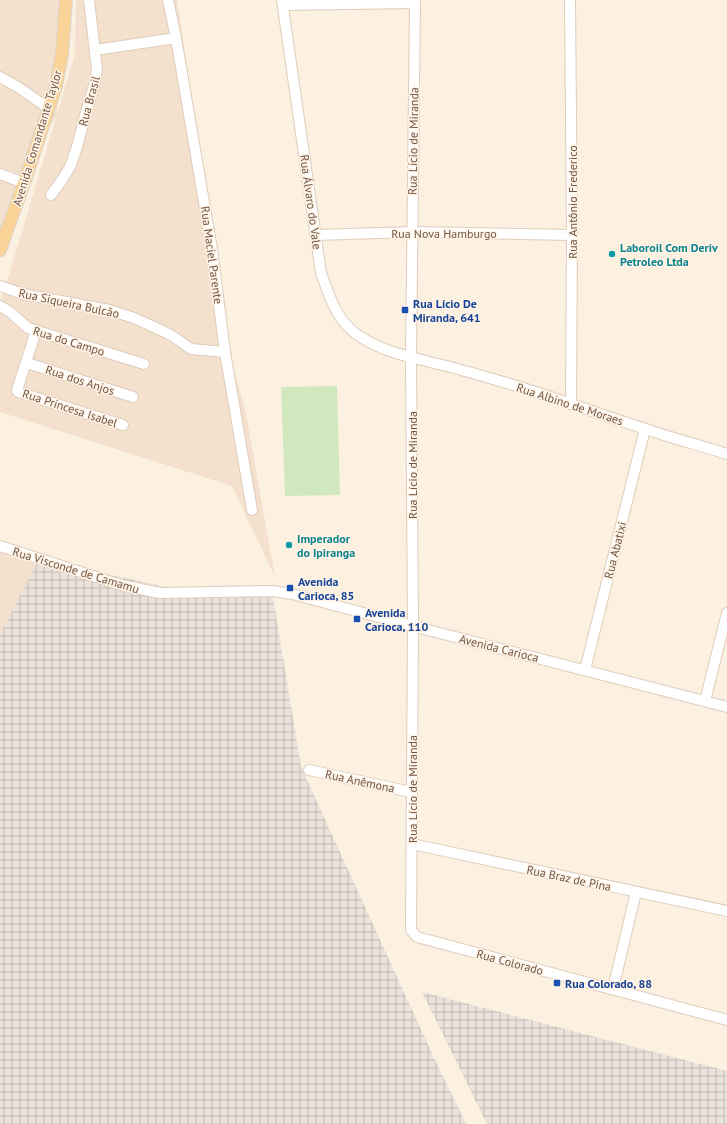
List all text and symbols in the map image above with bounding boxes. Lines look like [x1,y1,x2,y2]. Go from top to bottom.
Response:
street label: Avenida Comandante Taylor [9,68,65,208]
street label: Rua Brasil [75,74,103,128]
street label: Rua Lício de Miranda [405,87,421,195]
street label: Rua Antônio Frederico [565,145,580,259]
street label: Rua Álvaro do Vale [297,154,325,250]
street label: Rua Maciel Parente [198,205,226,305]
street label: Rua Nova Hamburgo [391,226,497,241]
place label: Laboroil Com Deriv Petroleo Ltda [620,240,718,269]
marker: Laboroil Com Deriv Petroleo Ltda [607,249,617,259]
street label: Rua Siqueira Bulcão [17,285,121,321]
place label: Rua Lício De Miranda, 641 [413,296,481,325]
marker: Rua Lício De Miranda, 641 [400,305,410,315]
street label: Rua do Campo [31,323,107,359]
street label: Rua dos Anjos [44,362,116,398]
street label: Rua Albino de Moraes [515,380,625,428]
street label: Rua Princesa Isabel [21,386,120,431]
street label: Rua Lício de Miranda [405,411,420,519]
street label: Rua Abatixi [601,520,629,580]
place label: Imperador do Ipiranga [297,531,355,560]
marker: Imperador do Ipiranga [284,540,294,550]
street label: Rua Visconde de Camamu [11,544,141,596]
place label: Avenida Carioca, 85 [298,574,354,603]
marker: Avenida Carioca, 85 [285,583,295,593]
place label: Avenida Carioca, 110 [365,605,428,634]
marker: Avenida Carioca, 110 [352,614,362,624]
street label: Avenida Carioca [458,631,540,665]
street label: Rua Lício de Miranda [405,735,420,843]
street label: Rua Anêmona [324,766,396,796]
street label: Rua Braz de Pina [525,862,613,894]
street label: Rua Colorado [475,946,545,978]
place label: Rua Colorado, 88 [565,976,652,991]
marker: Rua Colorado, 88 [552,978,562,988]

